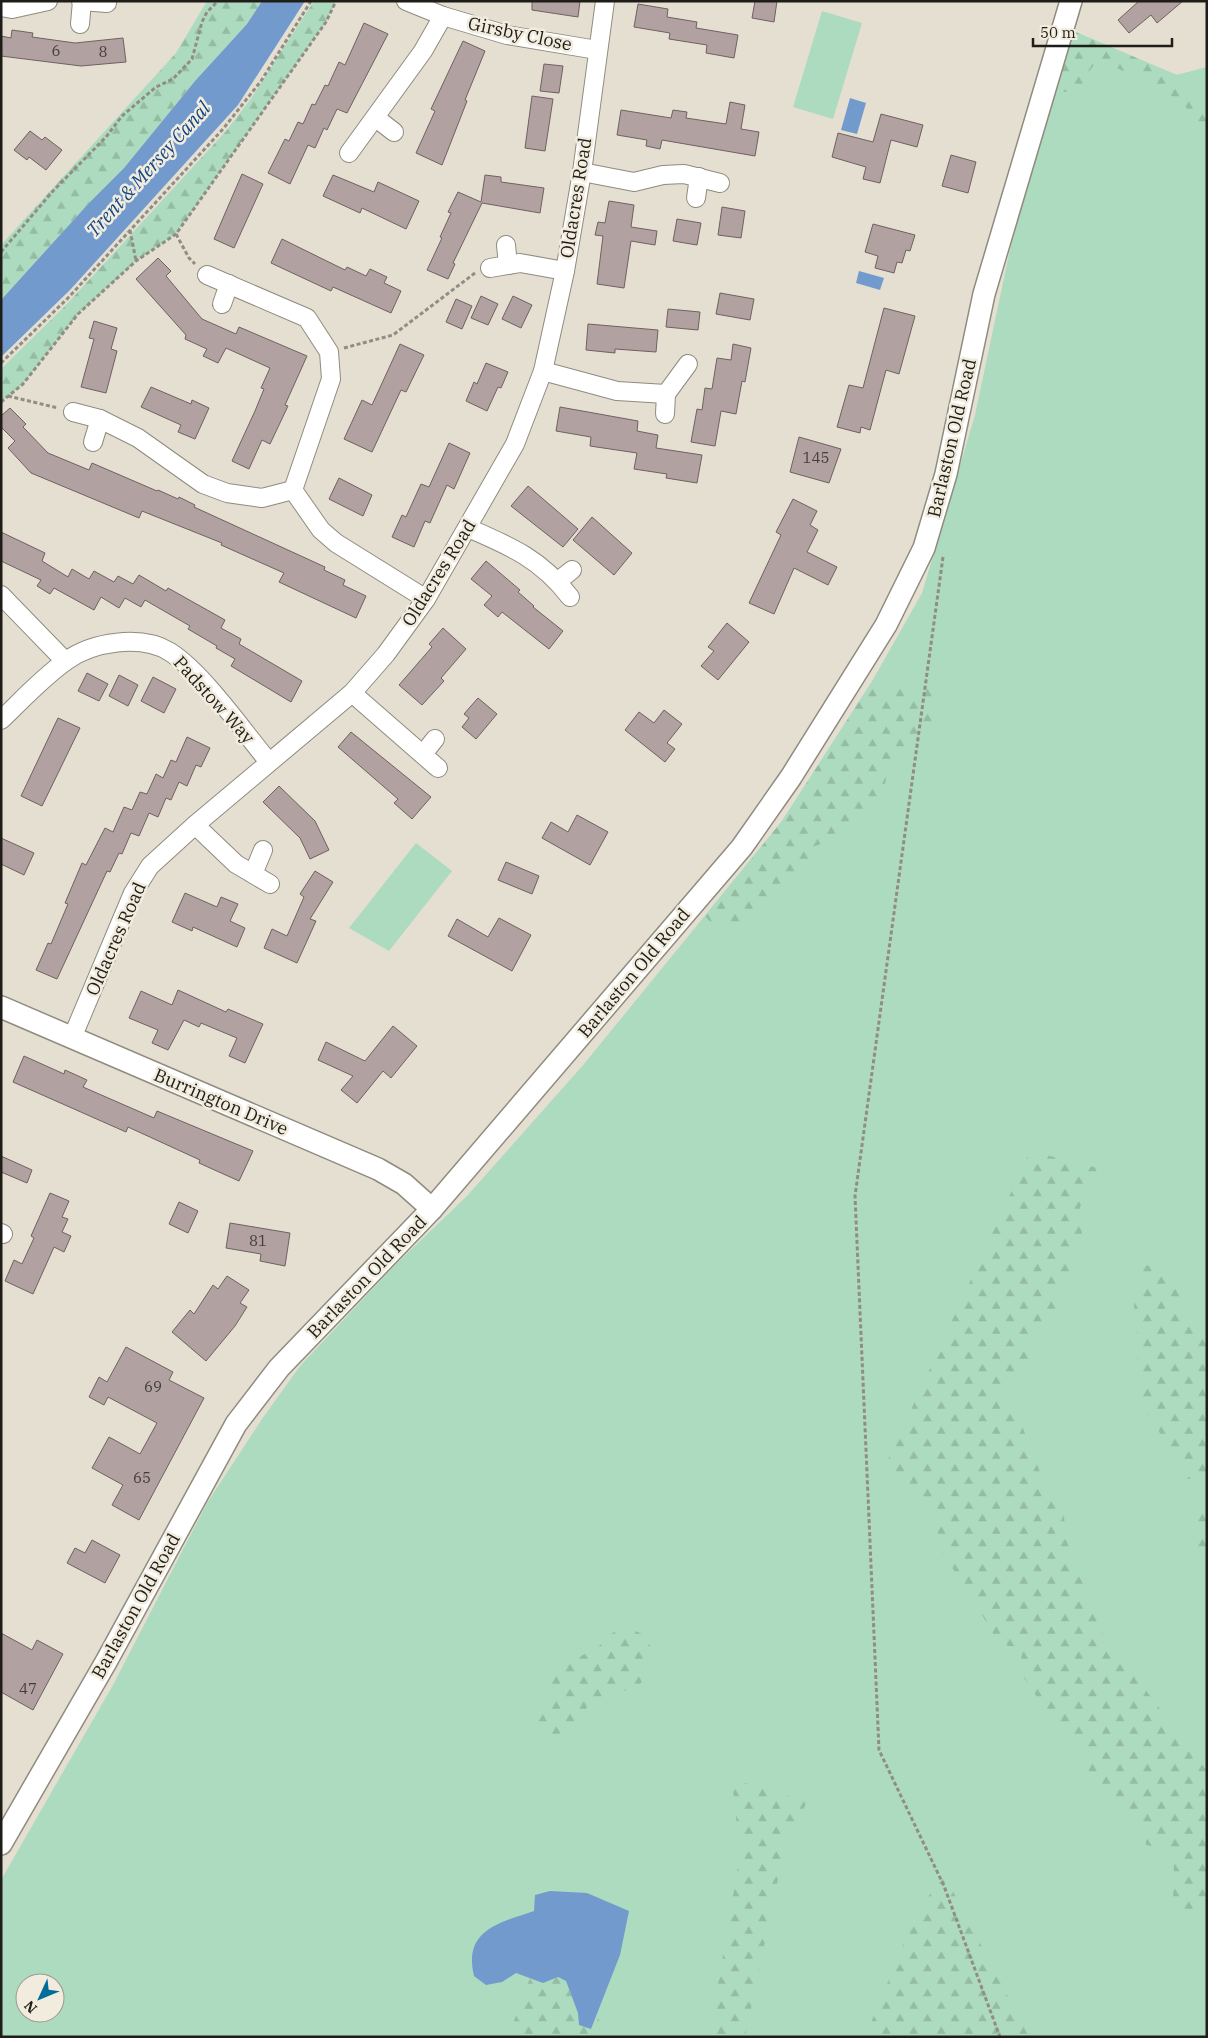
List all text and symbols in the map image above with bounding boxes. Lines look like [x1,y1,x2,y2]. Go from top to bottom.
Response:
street label: Girsby Close [466,11,574,56]
scale bar [1033,15,1172,47]
text: 50 m [1040,23,1076,42]
house number: 6 [51,41,61,60]
house number: 8 [98,42,108,61]
water label: Trent & Mersey Canal [81,96,216,242]
street label: Oldacres Road [555,136,596,260]
street label: Barlaston Old Road [922,356,981,520]
house number: 145 [802,448,830,467]
street label: Oldacres Road [397,515,481,631]
street label: Padstow Way [169,651,260,749]
street label: Oldacres Road [80,878,151,999]
street label: Barlaston Old Road [573,903,695,1042]
street label: Burrington Drive [151,1063,292,1140]
street label: Barlaston Old Road [302,1210,431,1343]
house number: 81 [249,1231,267,1250]
house number: 69 [144,1377,162,1396]
house number: 65 [133,1468,151,1487]
street label: Barlaston Old Road [86,1529,185,1682]
house number: 47 [19,1679,37,1698]
north arrow [15,1973,65,2023]
text: N [20,1997,41,2017]

